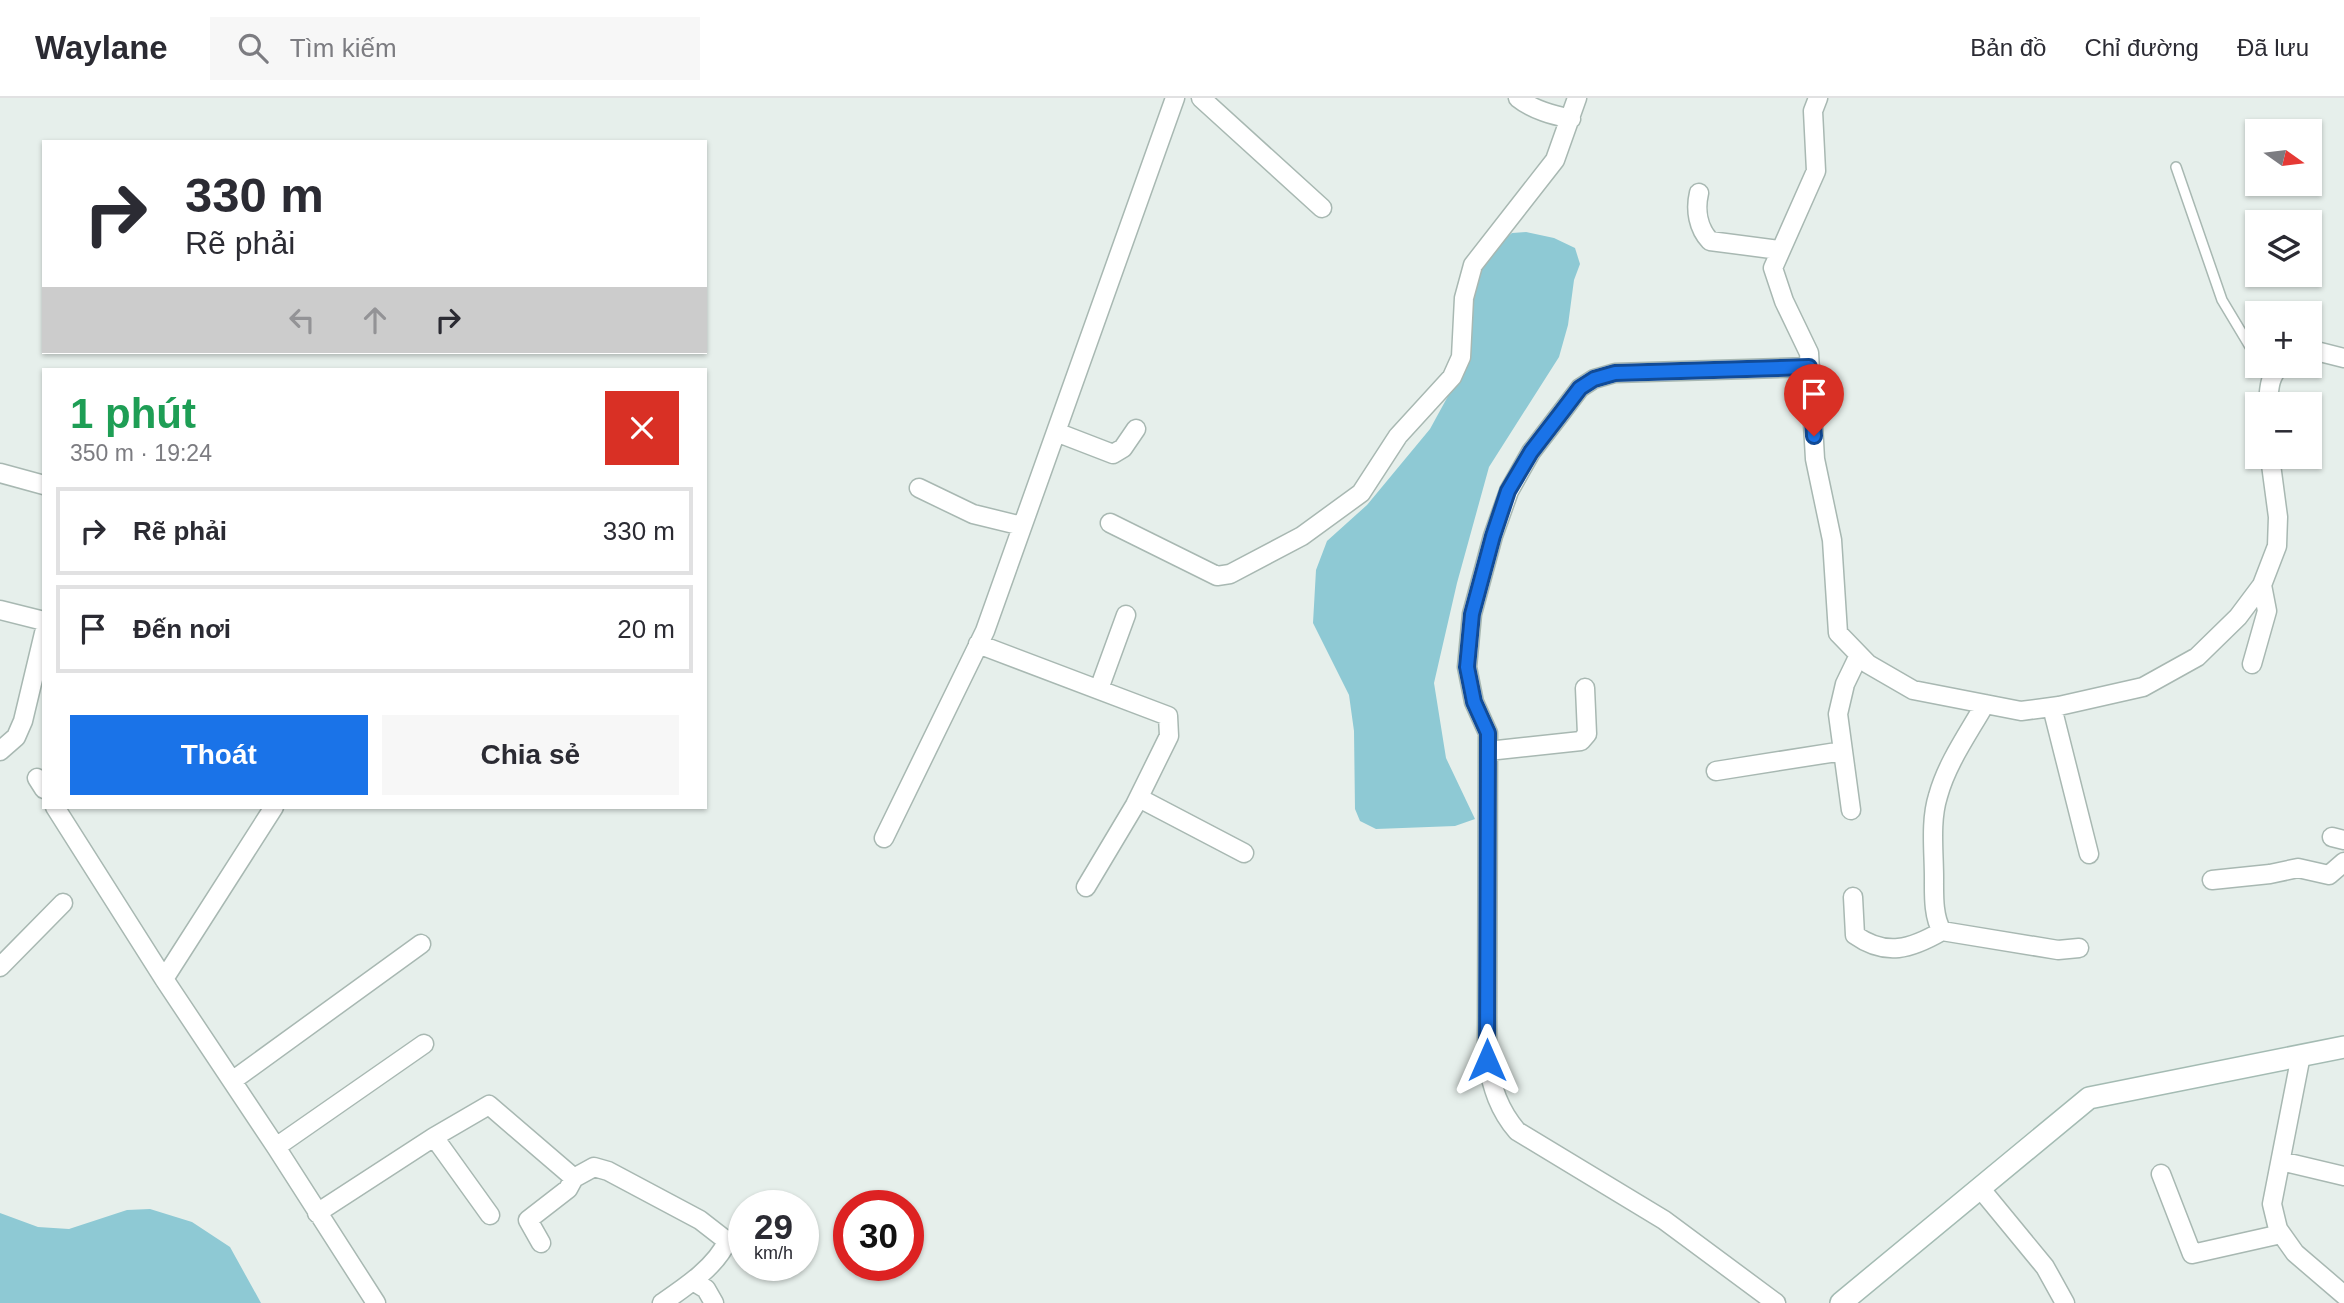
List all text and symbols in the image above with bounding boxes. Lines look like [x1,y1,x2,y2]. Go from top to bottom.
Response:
search box [210,17,700,80]
text: Waylane [35,29,168,66]
icon: search [234,29,272,67]
text: Tìm kiếm [290,33,397,63]
text: Bản đồ [1970,34,2046,61]
text: Chỉ đường [2084,34,2199,61]
text: Đã lưu [2237,34,2309,61]
north arrow [2245,119,2322,196]
map controls [2245,119,2322,469]
icon: right [70,168,161,259]
text: 330 m [185,168,324,222]
button: layers [2245,210,2322,287]
text: Rẽ phải [185,225,295,261]
icon: left [283,301,321,339]
icon: ahead [356,301,394,339]
icon: right [429,301,467,339]
button: + [2245,301,2322,378]
pin [1784,364,1844,436]
icon: arrive [1795,375,1833,413]
text: 1 phút [70,390,196,437]
button: close [605,391,679,465]
button: − [2245,392,2322,469]
text: 350 m · 19:24 [70,440,212,466]
icon: right [74,512,112,550]
text: Rẽ phải [133,516,227,546]
text: 330 m [603,516,675,546]
icon: arrive [74,610,112,648]
text: Đến nơi [133,614,231,644]
text: 20 m [617,614,675,644]
button: Thoát [70,715,368,795]
button: Chia sẻ [382,715,679,795]
position arrow [1450,1023,1524,1097]
speed limit sign: 30 [833,1190,924,1281]
text: 29 [754,1207,793,1246]
text: km/h [754,1243,793,1263]

